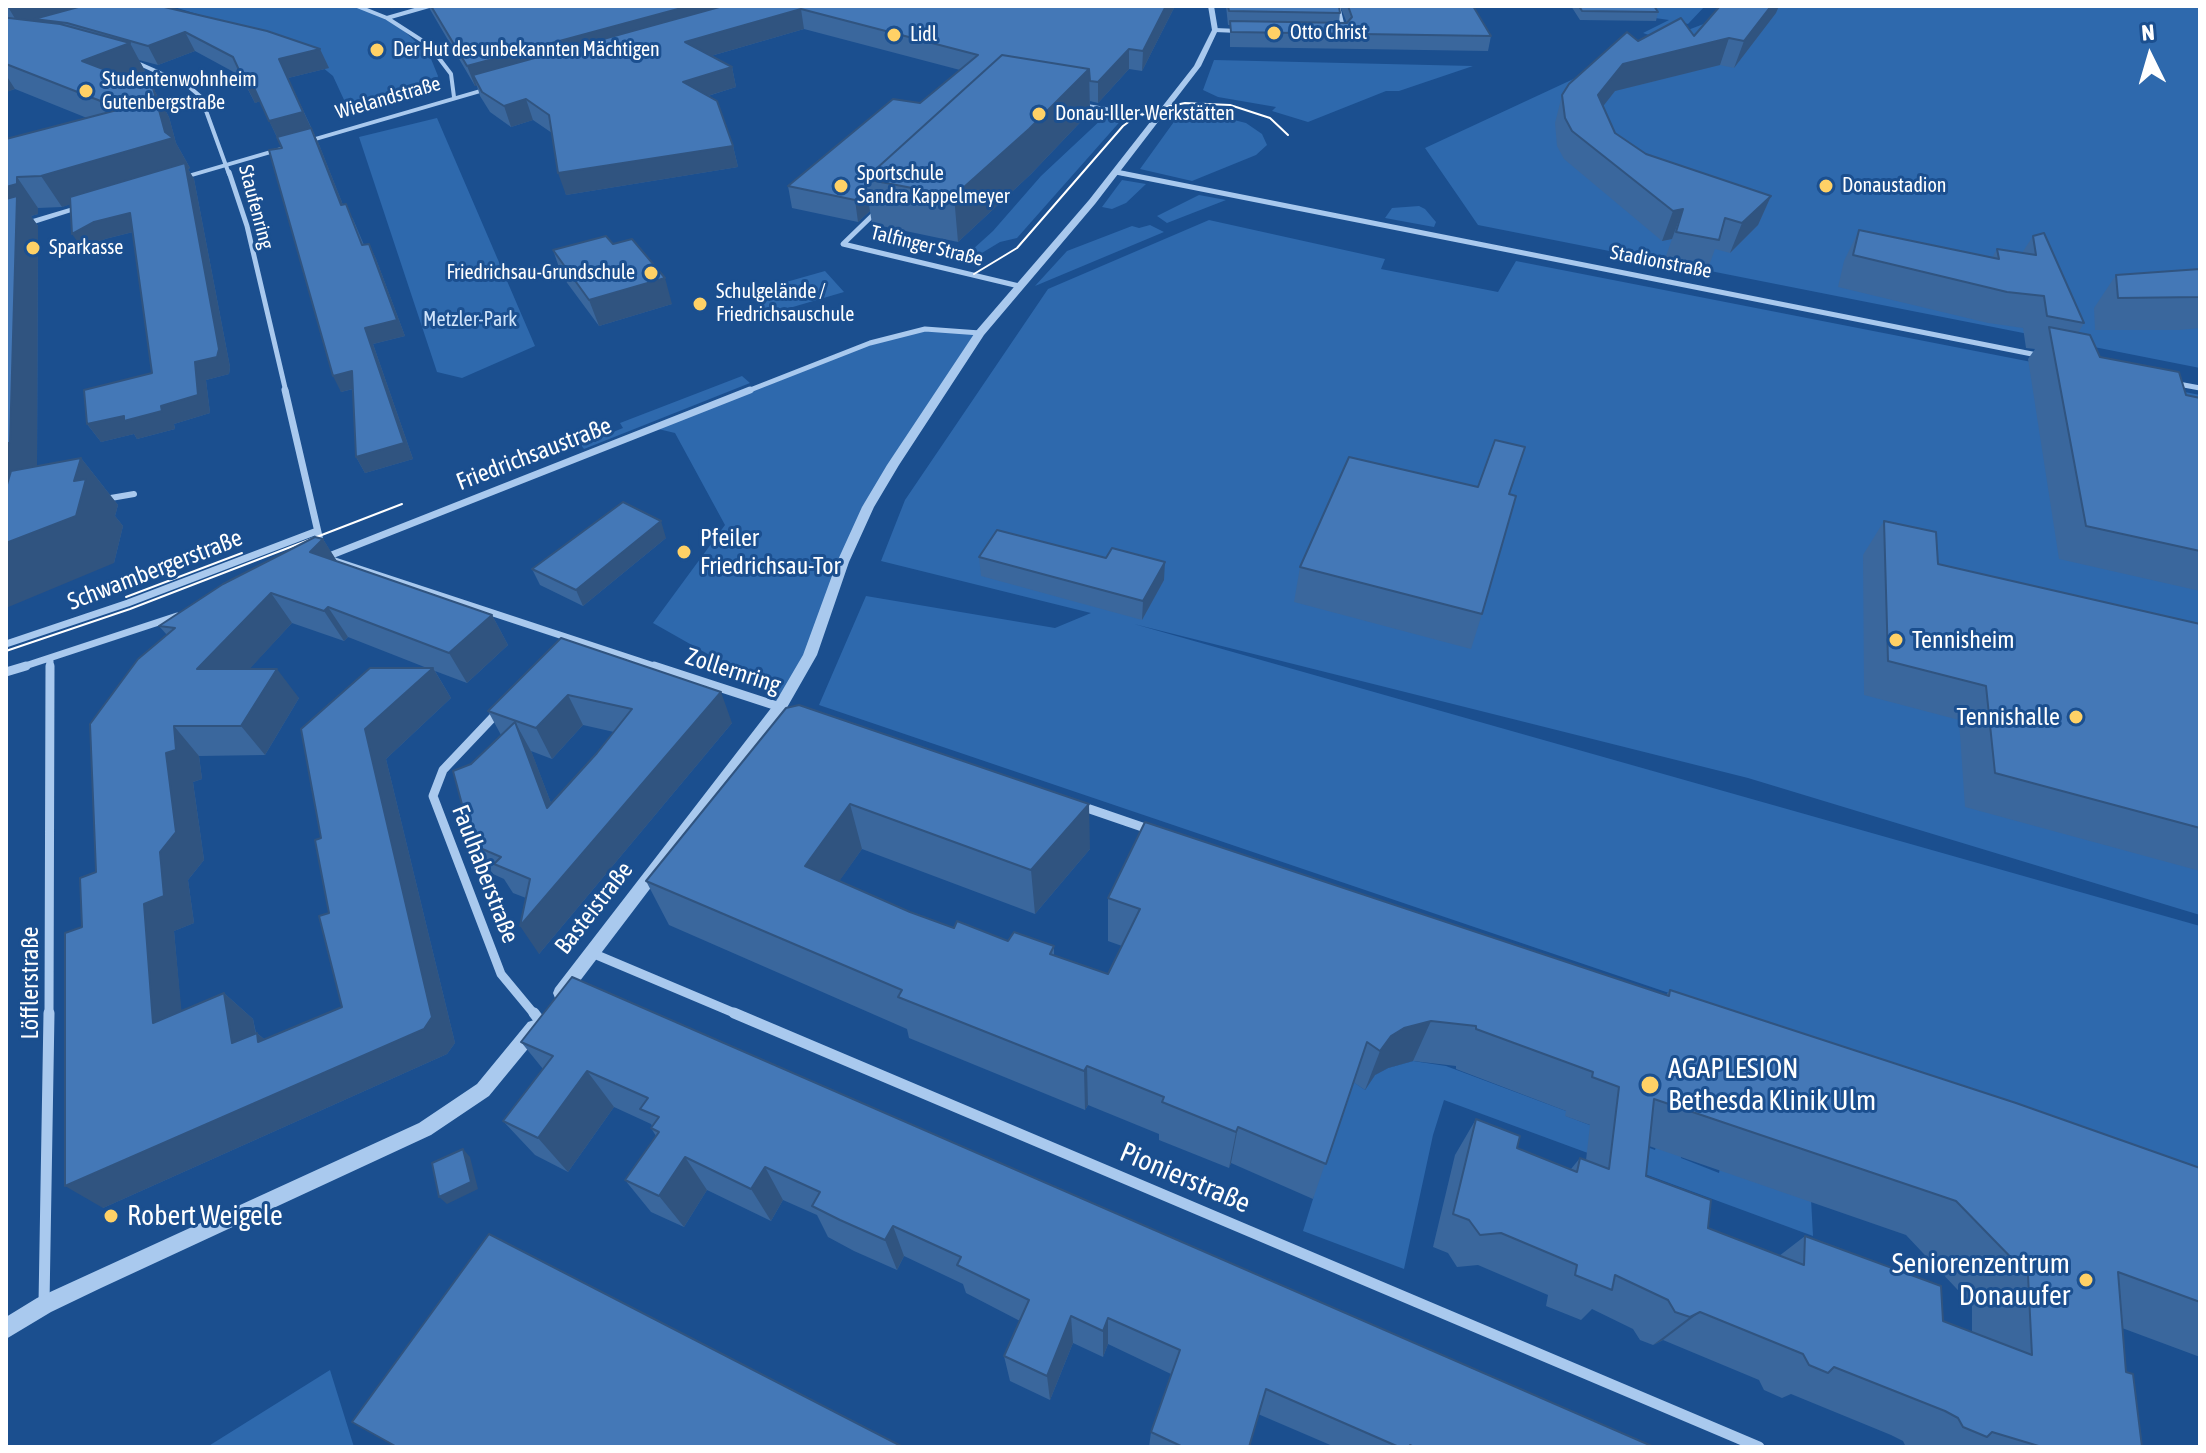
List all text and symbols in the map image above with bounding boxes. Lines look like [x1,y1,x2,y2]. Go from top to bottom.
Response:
north arrow [2110,16,2190,96]
text: N [2140,19,2156,46]
place label: Otto Christ [1290,21,1367,45]
place label: Lidl [910,23,937,47]
marker: Otto Christ [1265,24,1283,42]
marker: Lidl [885,26,903,44]
place label: Der Hut des unbekannten Mächtigen [393,38,660,62]
marker: Der Hut des unbekannten Mächtigen [368,41,386,59]
place label: Studentenwohnheim Gutenbergstraße [102,68,257,115]
street label: Wielandstraße [333,72,443,124]
marker: Studentenwohnheim Gutenbergstraße [77,82,95,100]
place label: Donau-Iller-Werkstätten [1055,102,1235,126]
marker: Donau-Iller-Werkstätten [1030,105,1048,123]
street label: Staufenring [233,162,279,252]
place label: Sportschule Sandra Kappelmeyer [857,162,1010,209]
place label: Donaustadion [1842,174,1947,198]
marker: Sportschule Sandra Kappelmeyer [832,177,850,195]
marker: Donaustadion [1817,177,1835,195]
street label: Talfinger Straße [868,220,986,272]
place label: Sparkasse [49,236,123,260]
marker: Sparkasse [24,239,42,257]
street label: Stadionstraße [1608,240,1714,284]
place label: Friedrichsau-Grundschule [446,261,635,285]
marker: Friedrichsau-Grundschule [642,264,660,282]
place label: Schulgelände / Friedrichsauschule [716,280,854,327]
marker: Schulgelände / Friedrichsauschule [691,295,709,313]
park label: Metzler-Park [423,308,517,332]
street label: Friedrichsaustraße [452,411,616,497]
street label: Schwambergerstraße [64,523,246,617]
place label: Pfeiler Friedrichsau-Tor [700,524,841,580]
marker: Pfeiler Friedrichsau-Tor [675,543,693,561]
place label: Tennisheim [1912,626,2015,654]
marker: Tennisheim [1887,631,1905,649]
street label: Zollernring [682,642,784,700]
place label: Tennishalle [1957,703,2060,731]
marker: Tennishalle [2067,708,2085,726]
street label: Faulhaberstraße [445,801,525,947]
street label: Basteistraße [549,856,639,960]
street label: Löfflerstraße [16,927,44,1039]
place label: AGAPLESION Bethesda Klinik Ulm [1668,1052,1876,1118]
marker: AGAPLESION Bethesda Klinik Ulm [1639,1074,1661,1096]
street label: Pionierstraße [1115,1136,1255,1220]
place label: Robert Weigele [127,1199,283,1233]
marker: Robert Weigele [102,1207,120,1225]
place label: Seniorenzentrum Donauufer [1892,1247,2070,1313]
marker: Seniorenzentrum Donauufer [2077,1271,2095,1289]

